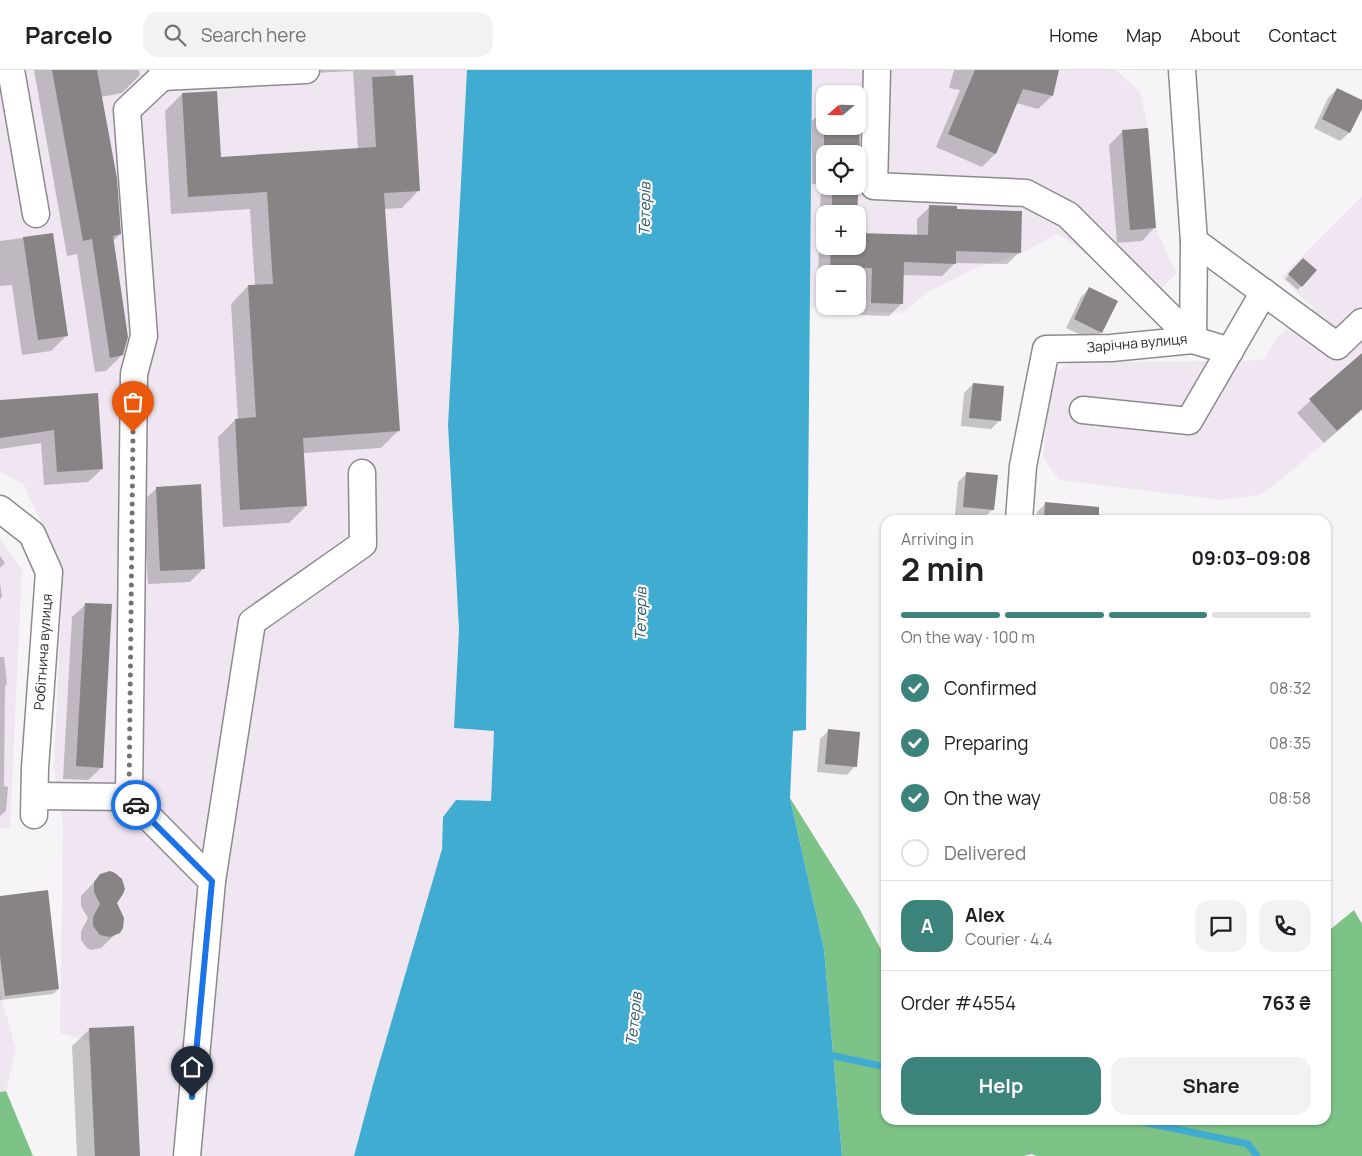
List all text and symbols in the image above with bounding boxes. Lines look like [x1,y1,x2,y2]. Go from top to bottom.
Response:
search box [143,12,493,57]
text: Parcelo [25,18,113,51]
icon: search [161,21,189,49]
text: Search here [201,22,306,48]
text: Home [1049,23,1098,47]
text: Map [1126,23,1162,47]
text: About [1190,23,1240,47]
text: Contact [1268,23,1337,47]
north arrow [816,85,866,135]
map controls [816,85,866,315]
button: locate [816,145,866,195]
water label: Тетерів [634,181,655,236]
button: + [816,205,866,255]
button: − [816,265,866,315]
street label: Зарічна вулиця [1086,329,1188,356]
pin [112,381,154,432]
icon: bag [119,388,147,416]
text: Arriving in [901,528,974,550]
text: 09:03–09:08 [1191,545,1311,571]
text: 2 min [901,547,984,591]
water label: Тетерів [630,586,651,641]
street label: Робітнича вулиця [29,593,56,711]
text: On the way · 100 m [901,626,1035,648]
icon: check [901,674,929,702]
text: Confirmed [944,675,1037,701]
text: 08:32 [1269,677,1311,699]
icon: check [901,729,929,757]
text: Preparing [944,730,1029,756]
text: 08:35 [1269,732,1311,754]
courier [111,780,161,830]
icon: check [901,784,929,812]
text: On the way [944,785,1041,811]
text: 08:58 [1269,787,1311,809]
icon: car [122,791,150,819]
text: Delivered [944,840,1026,866]
button: chat [1195,900,1247,952]
button: phone [1259,900,1311,952]
text: Alex [965,902,1005,928]
text: A [921,913,933,939]
text: Courier · 4.4 [965,928,1053,950]
water label: Тетерів [620,990,647,1047]
text: Order #4554 [901,990,1016,1016]
text: 763 ₴ [1262,990,1311,1016]
pin [171,1046,213,1097]
icon: home [178,1053,206,1081]
button: Help [901,1057,1101,1115]
button: Share [1111,1057,1311,1115]

